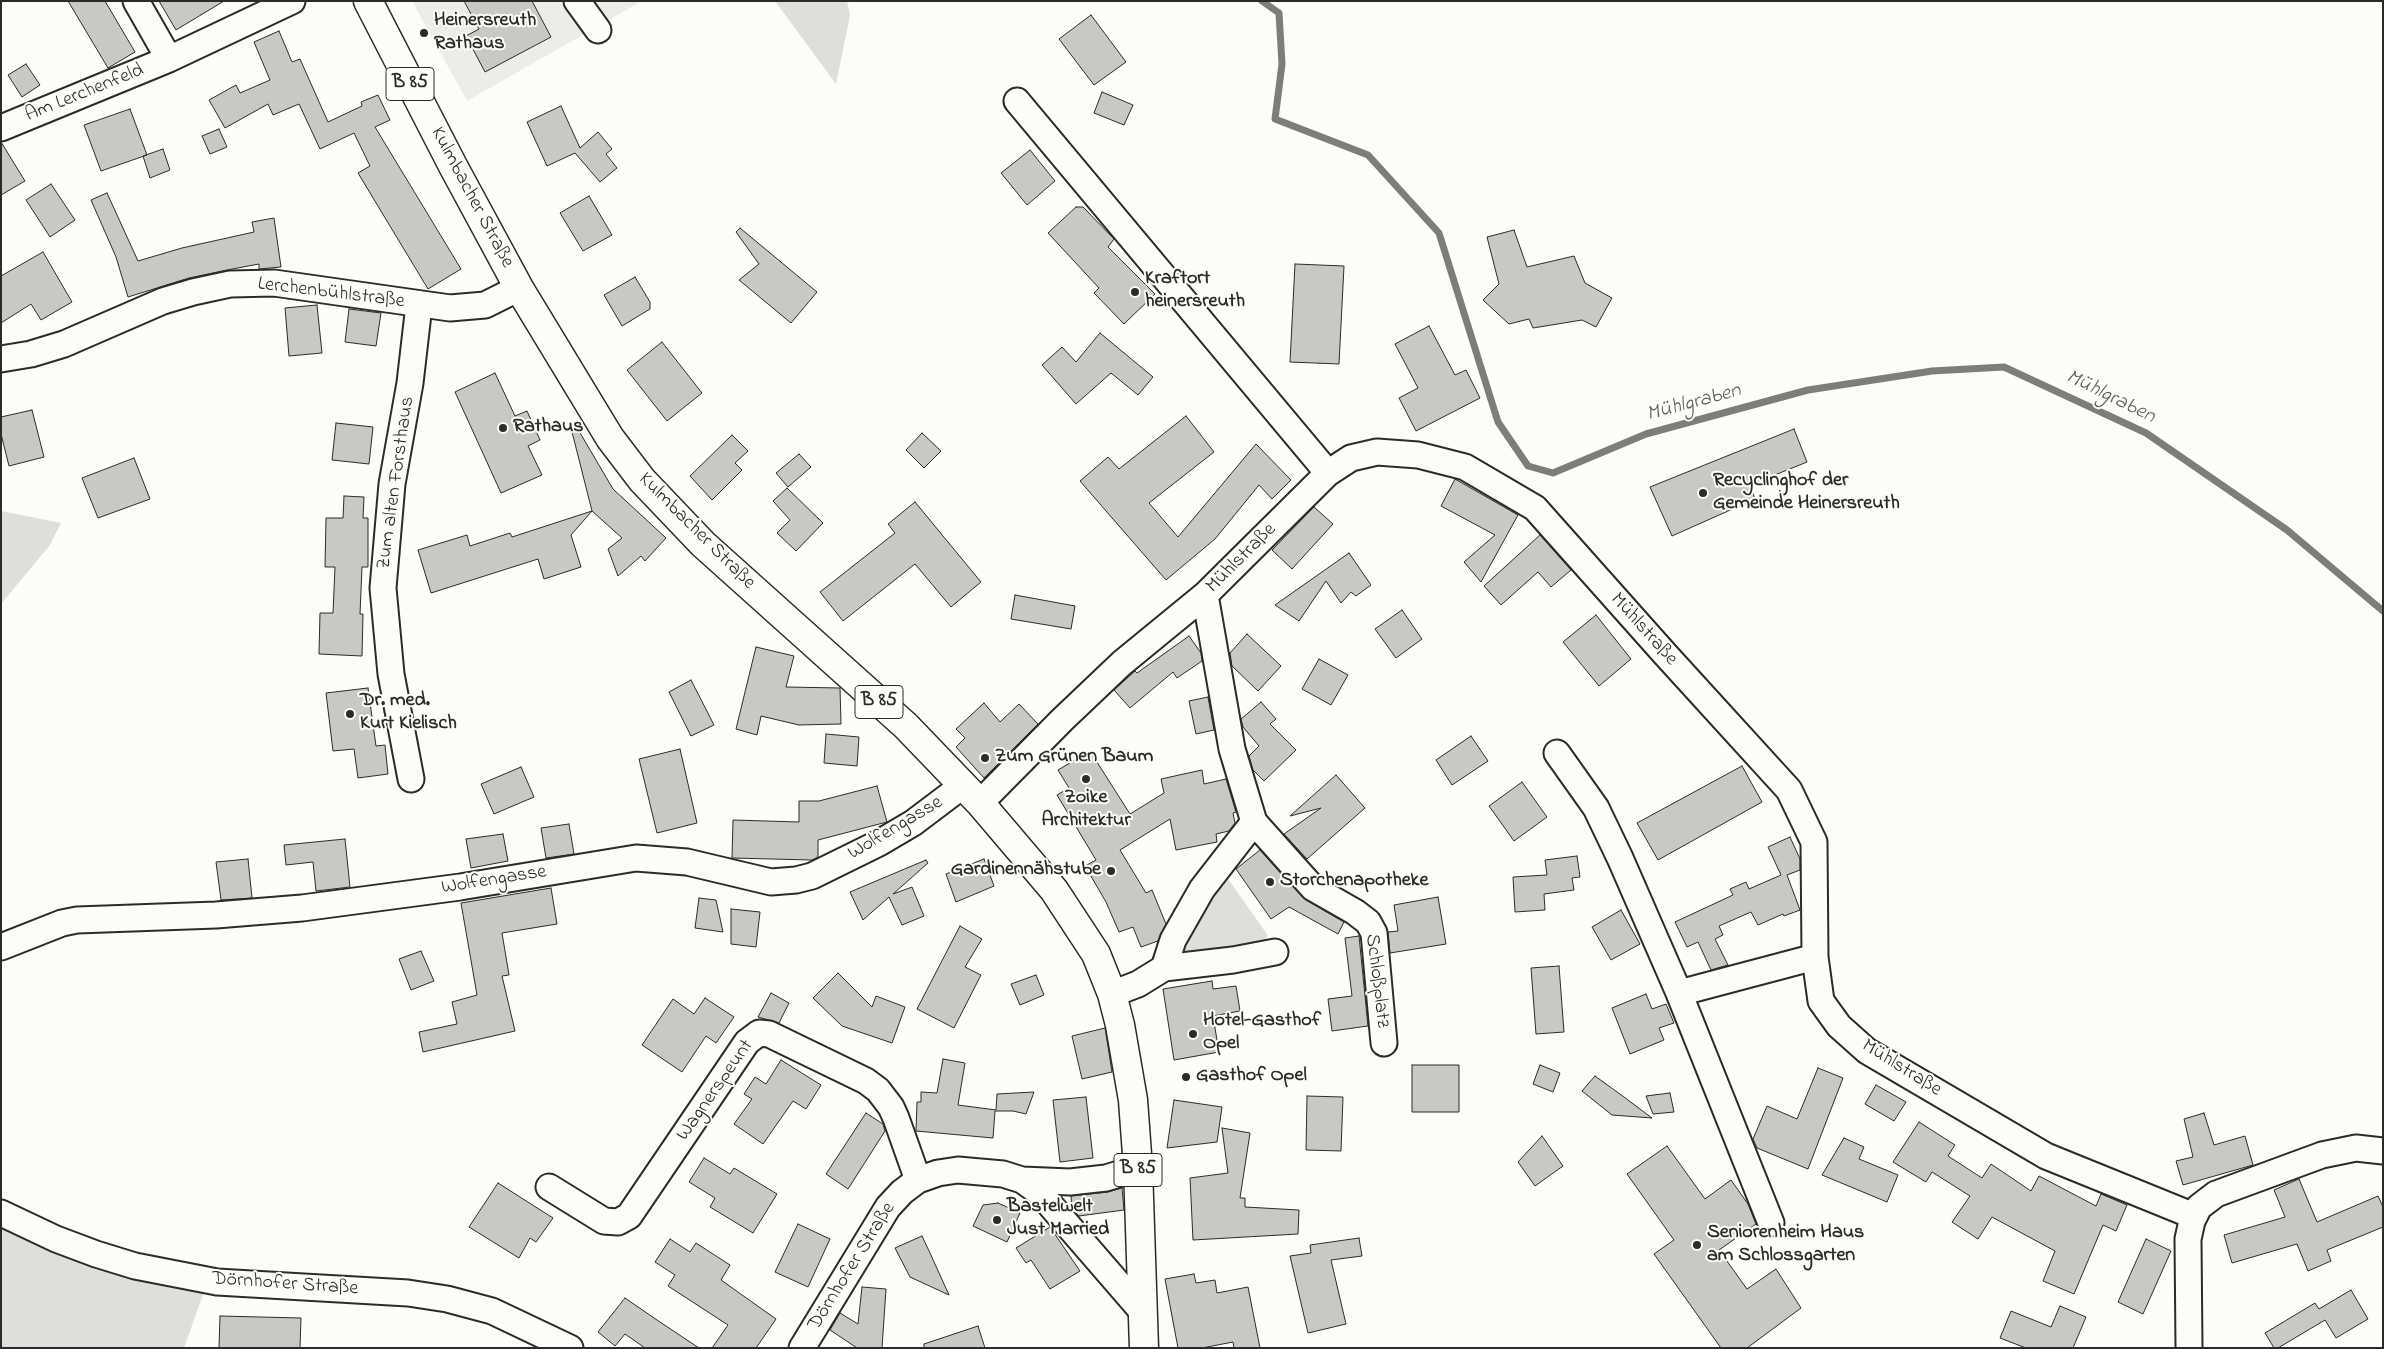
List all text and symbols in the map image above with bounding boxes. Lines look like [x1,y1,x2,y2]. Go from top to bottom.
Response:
place label: Heinersreuth Rathaus [434,10,536,57]
marker: Heinersreuth Rathaus [418,27,430,39]
street label: Am Lerchenfeld [22,59,148,129]
road number: B 85 [386,68,434,100]
street label: Kulmbacher Straße [424,124,518,272]
place label: Kraftort heinersreuth [1145,268,1245,315]
street label: Lerchenbühlstraße [256,273,406,315]
marker: Kraftort heinersreuth [1129,286,1141,298]
water label: Mühlgraben [2061,366,2159,430]
water label: Mühlgraben [1644,379,1744,429]
street label: Zum alten Forsthaus [373,395,421,571]
place label: Rathaus [513,416,583,440]
marker: Rathaus [497,422,509,434]
street label: Kulmbacher Straße [632,468,760,596]
place label: Recyclinghof der Gemeinde Heinersreuth [1713,470,1900,517]
marker: Recyclinghof der Gemeinde Heinersreuth [1697,487,1709,499]
street label: Mühlstraße [1202,519,1282,599]
street label: Mühlstraße [1604,589,1682,671]
road number: B 85 [855,686,903,719]
place label: Dr. med. Kurt Kielisch [360,690,457,737]
marker: Dr. med. Kurt Kielisch [344,708,356,720]
place label: Zum Grünen Baum [995,746,1153,770]
marker: Zum Grünen Baum [979,752,991,764]
marker: Zoike Architektur [1080,773,1092,785]
place label: Zoike Architektur [1041,787,1131,834]
street label: Wolfengasse [844,791,948,867]
place label: Gardinennähstube [951,859,1101,883]
street label: Wolfengasse [440,861,548,901]
marker: Gardinennähstube [1105,865,1117,877]
place label: Storchenapotheke [1280,870,1428,894]
marker: Storchenapotheke [1264,876,1276,888]
street label: Schloßplatz [1358,933,1394,1029]
place label: Hotel-Gasthof Opel [1203,1010,1321,1057]
marker: Hotel-Gasthof Opel [1187,1028,1199,1040]
street label: Mühlstraße [1857,1035,1945,1103]
street label: Wagnerspeunt [672,1036,760,1146]
place label: Gasthof Opel [1196,1065,1307,1089]
marker: Gasthof Opel [1180,1071,1192,1083]
road number: B 85 [1114,1154,1162,1186]
place label: Bastelwelt Just Married [1007,1196,1109,1243]
street label: Dörnhofer Straße [804,1199,902,1335]
marker: Bastelwelt Just Married [991,1214,1003,1226]
place label: Seniorenheim Haus am Schlossgarten [1707,1222,1864,1269]
marker: Seniorenheim Haus am Schlossgarten [1691,1239,1703,1251]
street label: Dörnhofer Straße [211,1268,359,1302]

